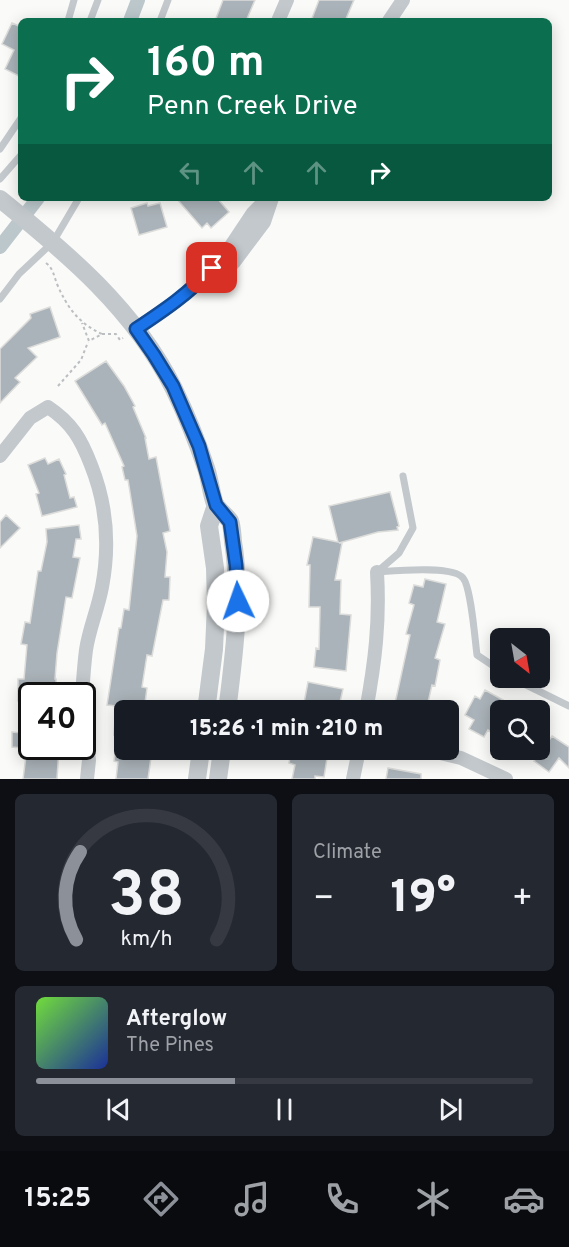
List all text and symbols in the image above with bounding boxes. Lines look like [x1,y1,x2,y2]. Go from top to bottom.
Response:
text: 160 m [147,38,265,91]
icon: right [48,42,126,120]
text: Penn Creek Drive [147,90,357,124]
icon: left [174,156,207,189]
icon: ahead [237,156,270,189]
icon: ahead [300,156,333,189]
icon: right [363,156,396,189]
pin [186,242,237,293]
icon: arrive [195,251,228,284]
position arrow [206,569,270,633]
north arrow [490,628,550,688]
map controls [490,628,550,760]
speed limit sign: 40 [18,682,96,760]
button: search [490,700,550,760]
text: 15:26 · 1 min · 210 m [190,716,383,743]
text: Climate [313,840,382,866]
text: 38 [108,859,184,938]
text: 19° [390,871,456,928]
text: − [313,879,334,921]
text: + [512,879,533,921]
text: km/h [120,926,172,953]
text: Afterglow [126,1006,227,1033]
text: The Pines [126,1033,214,1059]
icon: previous [102,1093,135,1126]
icon: pause [268,1093,301,1126]
icon: next [434,1093,467,1126]
icon: directions [140,1178,182,1220]
icon: music [231,1178,273,1220]
icon: phone [321,1178,363,1220]
icon: climate [412,1178,454,1220]
icon: car [503,1178,545,1220]
text: 15:25 [24,1182,91,1216]

